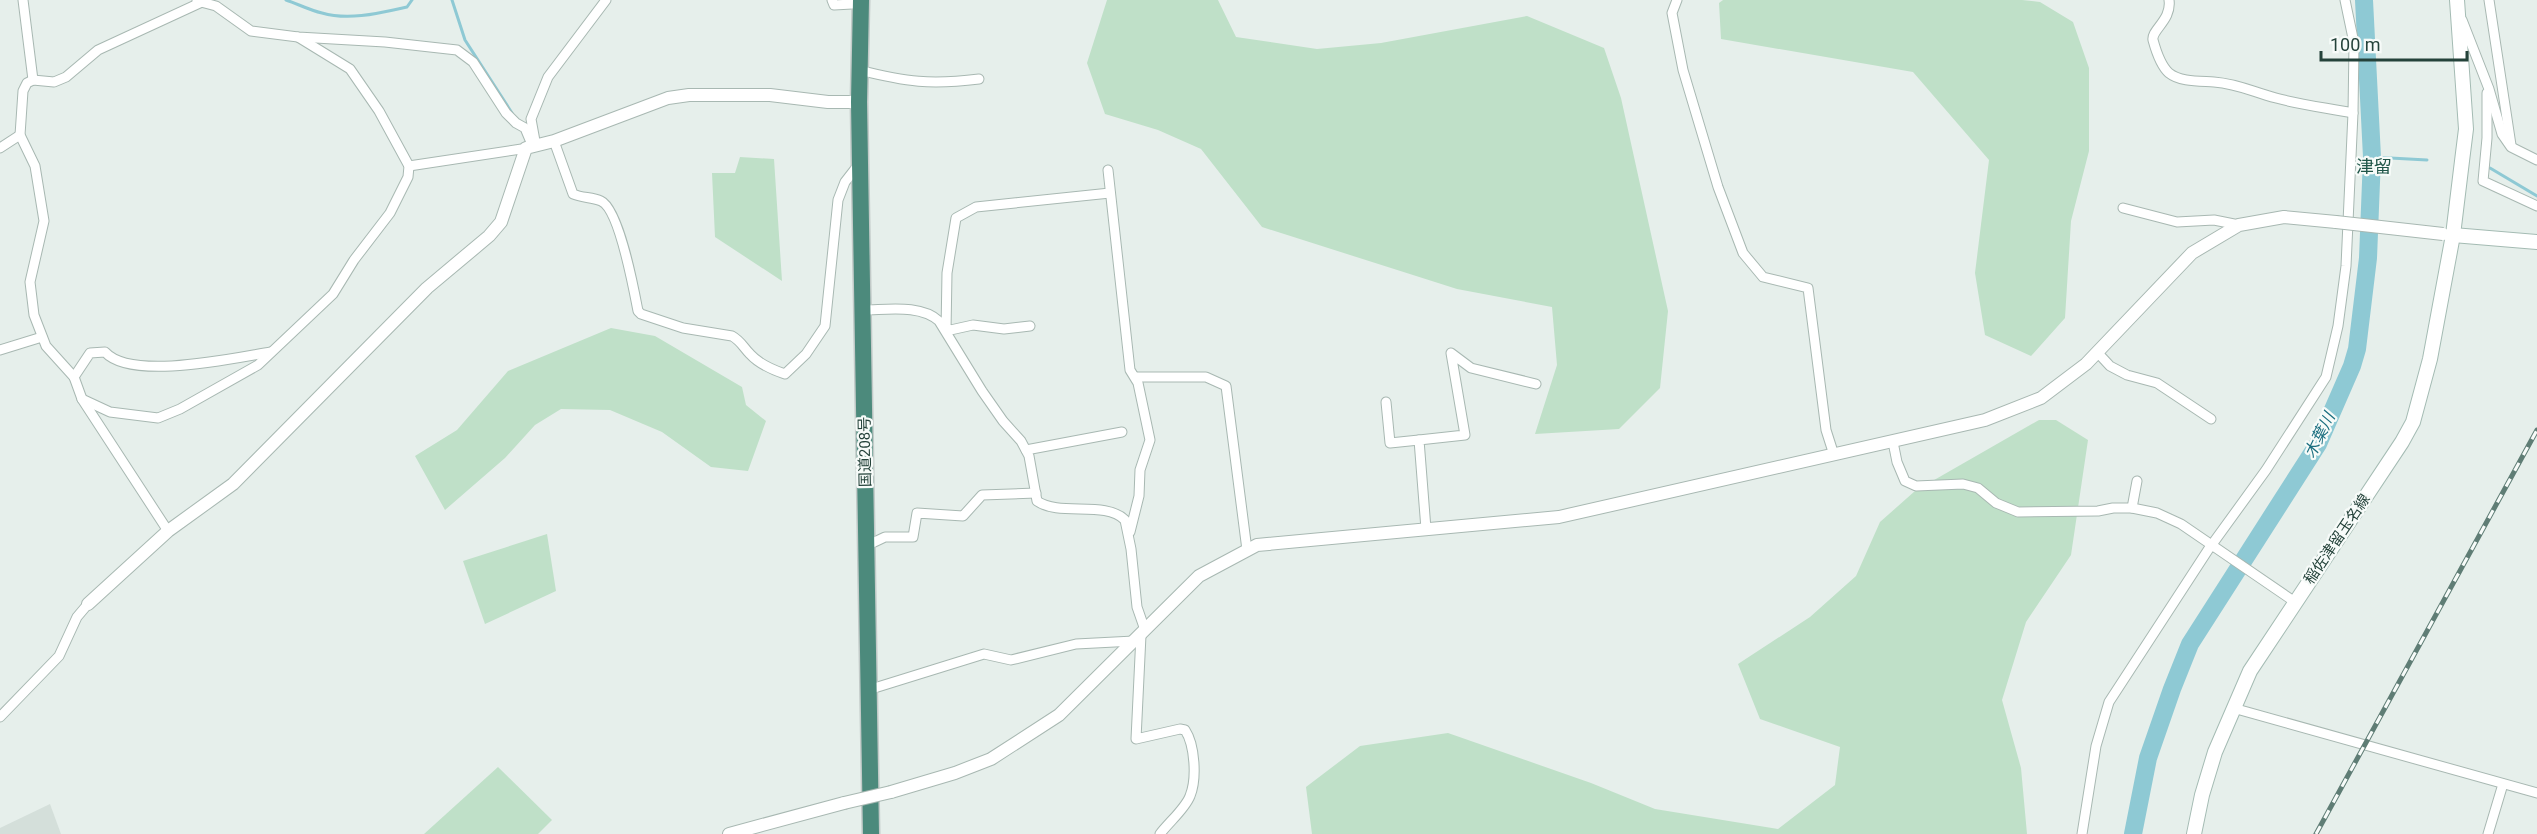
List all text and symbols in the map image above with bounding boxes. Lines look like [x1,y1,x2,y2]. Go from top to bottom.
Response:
scale bar [2321,24,2466,62]
text: 100 m [2330,34,2381,55]
district label: 津留 [2356,156,2392,177]
water label: 木葉川 [2300,408,2339,461]
street label: 国道208号 [855,417,875,487]
street label: 稲佐津留玉名線 [2300,490,2374,588]

